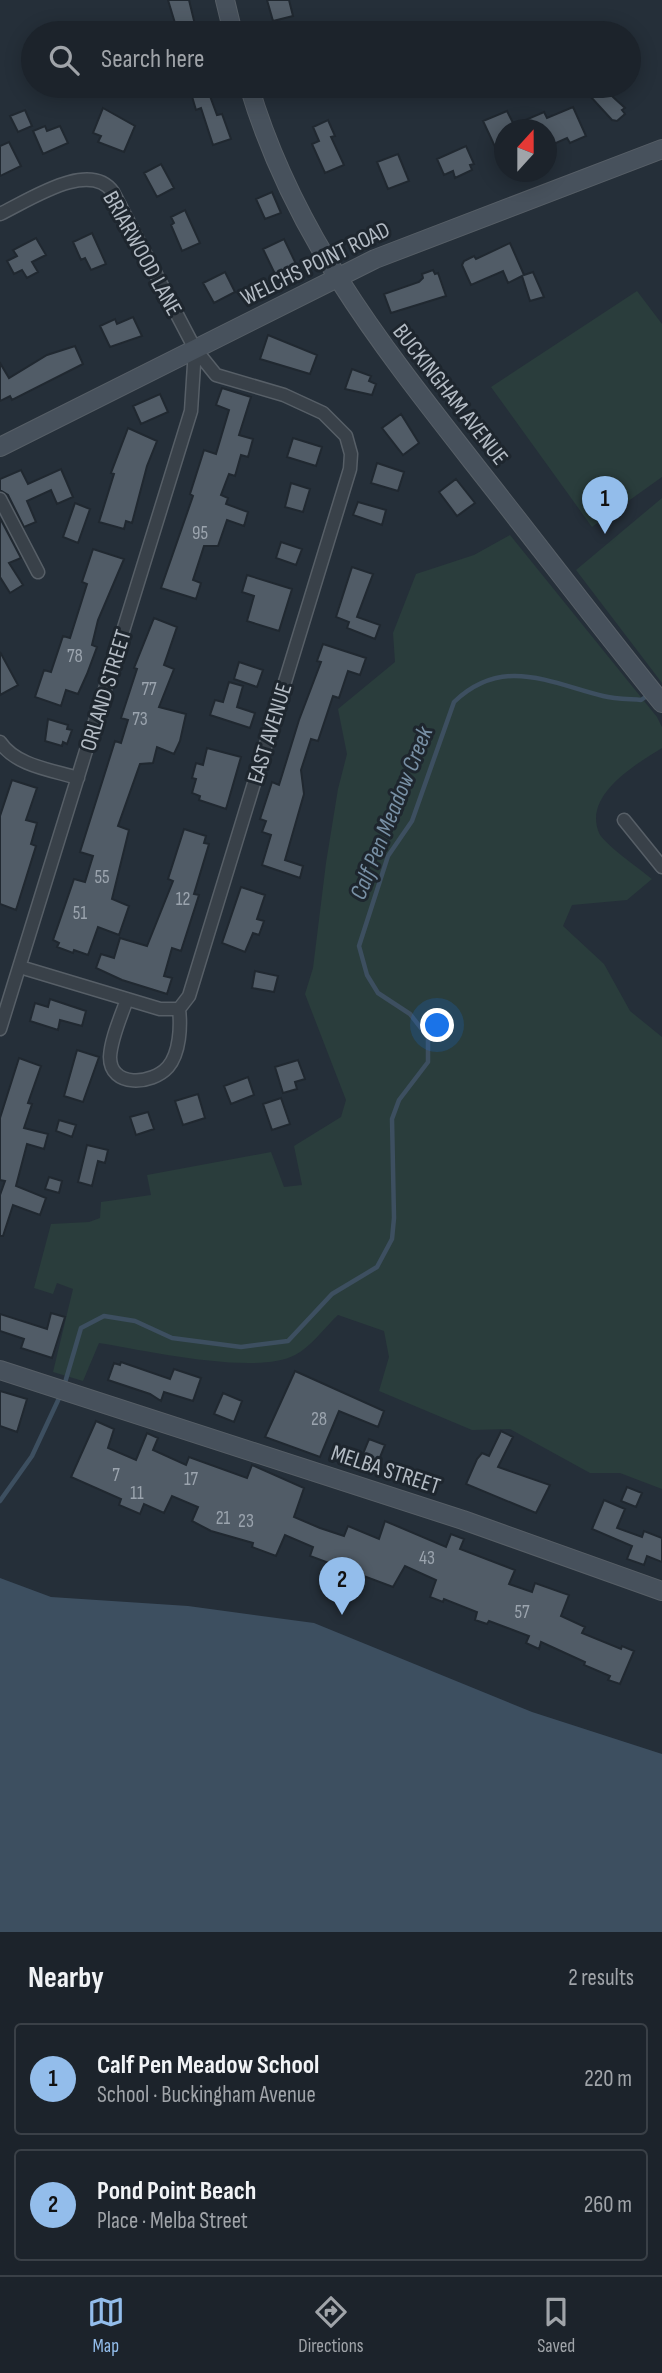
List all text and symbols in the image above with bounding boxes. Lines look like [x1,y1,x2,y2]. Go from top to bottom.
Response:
search box [21,21,641,98]
icon: search [45,41,83,79]
text: Search here [101,44,204,75]
north arrow [494,119,557,182]
street label: BRIARWOOD LANE [96,186,188,321]
street label: WELCHS POINT ROAD [236,216,394,312]
street label: BUCKINGHAM AVENUE [386,318,514,471]
pin: 1 [582,476,628,534]
house number: 95 [192,522,208,545]
street label: ORLAND STREET [74,626,138,754]
house number: 78 [67,645,83,668]
house number: 77 [141,678,157,701]
street label: EAST AVENUE [241,680,298,787]
house number: 73 [132,708,148,731]
water label: Calf Pen Meadow Creek [344,721,440,904]
house number: 55 [94,866,110,889]
house number: 12 [176,888,190,911]
house number: 51 [73,902,87,925]
your location [420,1008,454,1042]
house number: 28 [311,1408,327,1431]
street label: MELBA STREET [327,1439,444,1501]
house number: 7 [112,1464,120,1487]
house number: 17 [184,1468,199,1491]
house number: 11 [130,1482,144,1505]
house number: 21 [216,1507,231,1530]
house number: 23 [238,1510,254,1533]
house number: 43 [419,1547,435,1570]
pin: 2 [319,1557,365,1615]
house number: 57 [514,1601,530,1624]
text: Nearby [28,1960,104,1996]
text: 2 results [568,1964,634,1992]
text: Calf Pen Meadow School [97,2050,319,2081]
text: 1 [48,2065,58,2093]
text: 220 m [584,2065,632,2093]
text: School · Buckingham Avenue [97,2081,316,2109]
text: Pond Point Beach [97,2176,256,2207]
text: 2 [48,2191,58,2219]
text: 260 m [584,2191,632,2219]
text: Place · Melba Street [97,2207,248,2235]
tab: Map [87,2293,125,2358]
tab: Directions [298,2293,364,2358]
tab: Saved [537,2293,575,2358]

